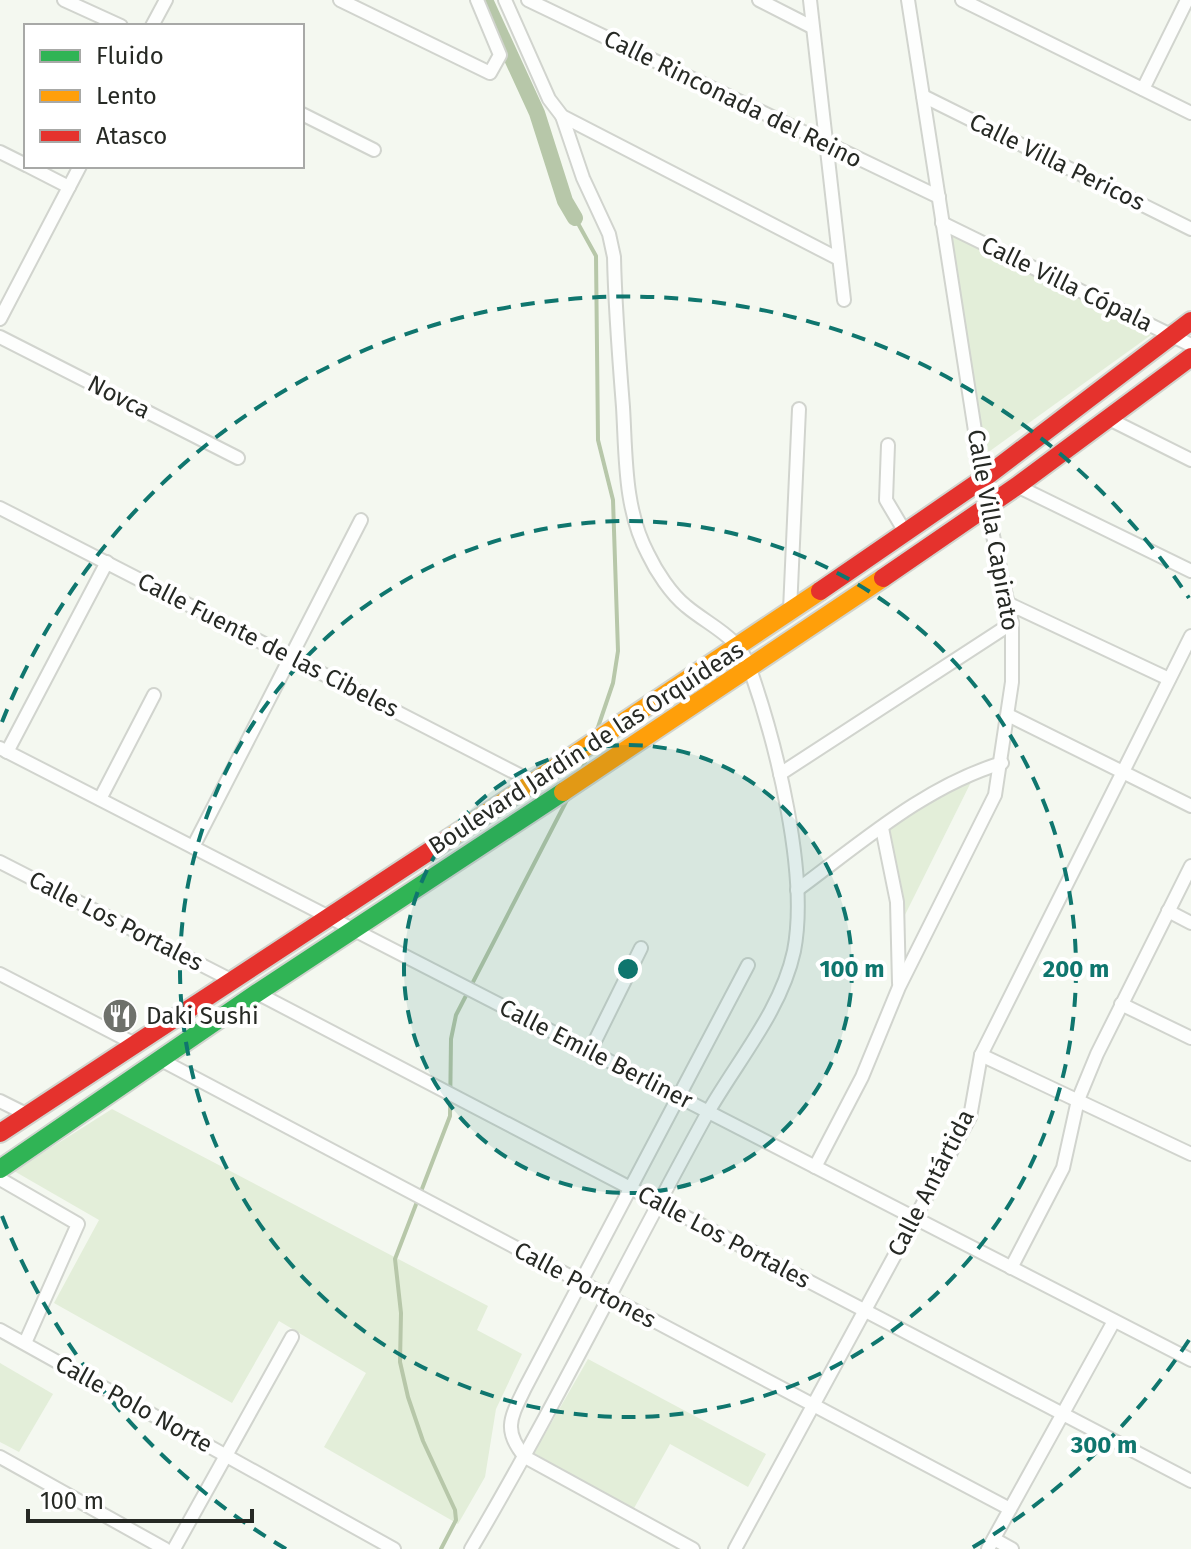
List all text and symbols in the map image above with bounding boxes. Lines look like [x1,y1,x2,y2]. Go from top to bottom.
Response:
legend [24,24,304,168]
street label: Calle Rinconada del Reino [599,24,867,174]
text: Fluido [96,42,164,70]
text: Lento [96,82,157,110]
street label: Calle Villa Pericos [965,107,1149,217]
text: Atasco [96,122,167,150]
street label: Calle Villa Cópala [977,231,1157,337]
street label: Novca [83,369,155,425]
street label: Calle Villa Capirato [962,427,1024,633]
street label: Calle Fuente de las Cibeles [133,567,403,723]
street label: Boulevard Jardín de las Orquídeas [423,636,749,860]
street label: Calle Los Portales [24,865,208,977]
centre of rings [614,955,642,983]
text: 100 m [819,955,885,983]
text: 200 m [1043,955,1109,983]
street label: Calle Emile Berliner [495,993,698,1115]
restaurant icon: Daki Sushi [101,997,139,1035]
place label: Daki Sushi [146,1002,259,1030]
street label: Calle Antártida [882,1105,980,1261]
street label: Calle Los Portales [633,1180,815,1294]
street label: Calle Portones [509,1236,661,1334]
street label: Calle Polo Norte [51,1349,217,1459]
text: 300 m [1070,1431,1137,1459]
scale bar [28,1473,252,1523]
text: 100 m [40,1487,104,1515]

